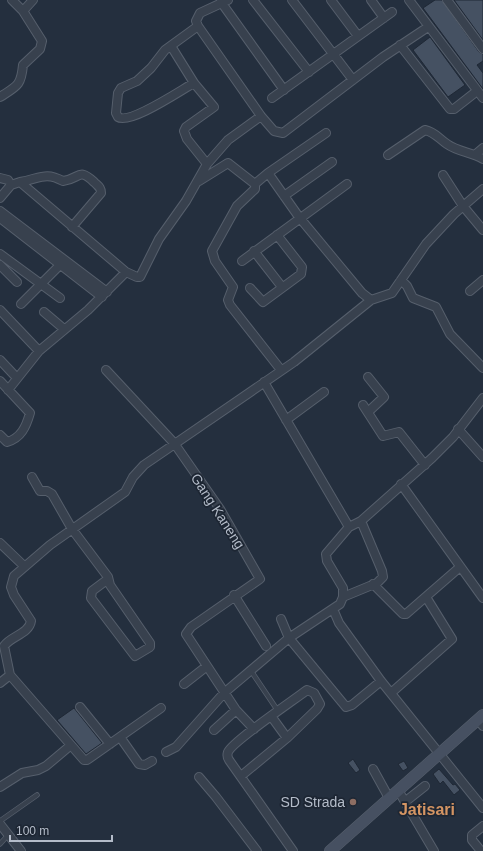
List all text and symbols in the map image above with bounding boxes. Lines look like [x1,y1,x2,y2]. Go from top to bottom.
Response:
street label: Gang Kaneng [188,470,248,552]
place label: SD Strada [280,794,345,810]
marker: SD Strada [348,797,358,807]
district label: Jatisari [399,801,455,818]
scale bar [10,817,112,843]
text: 100 m [16,824,49,838]

